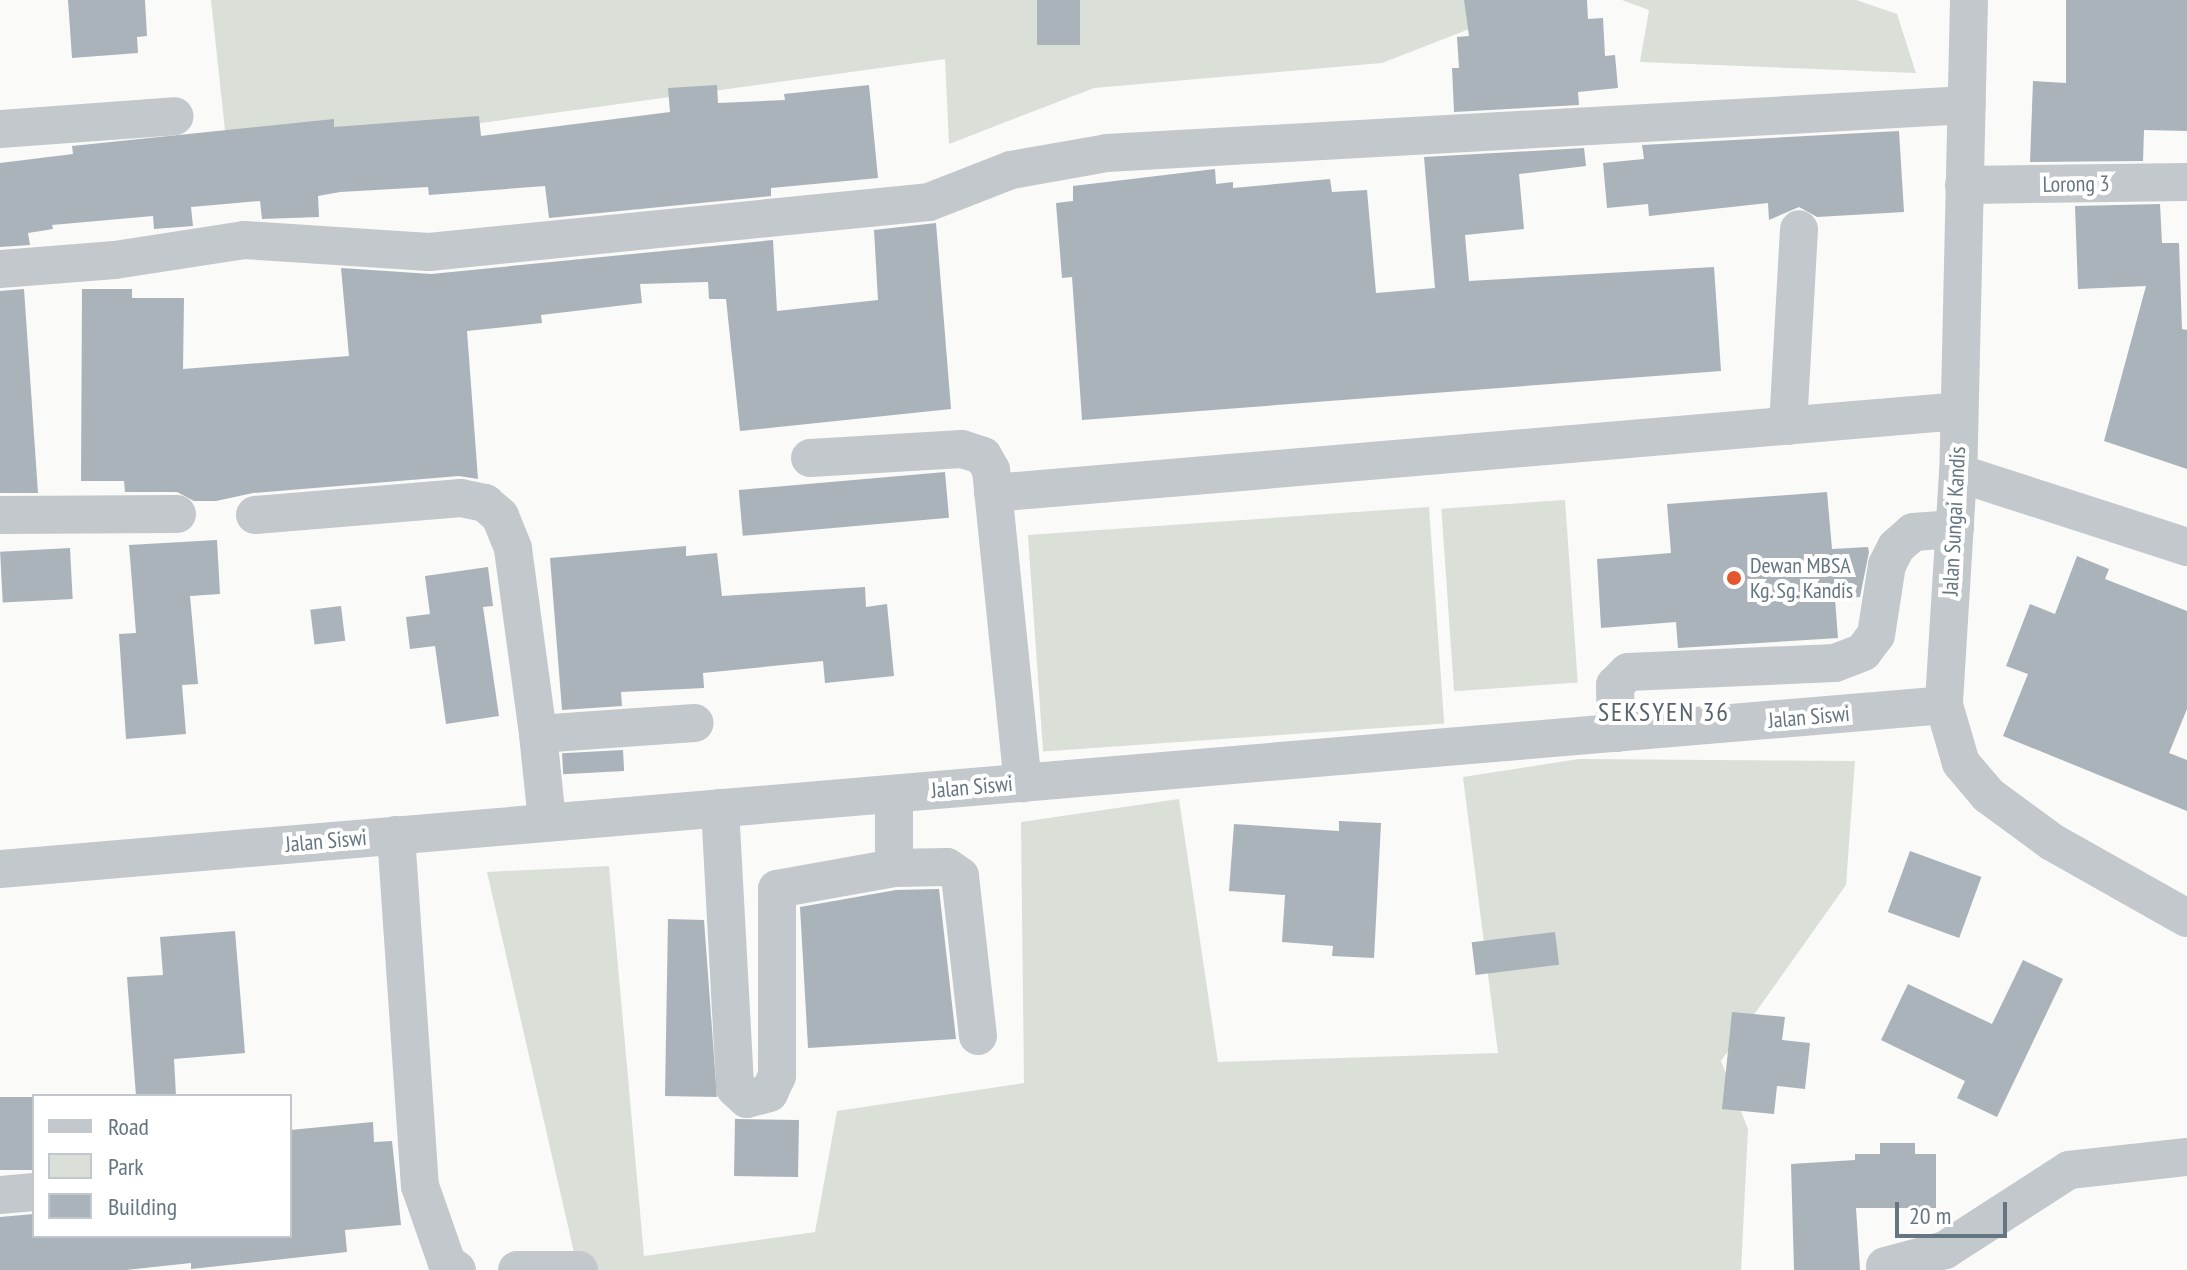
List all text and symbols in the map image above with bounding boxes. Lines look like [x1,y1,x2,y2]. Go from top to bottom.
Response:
street label: Lorong 3 [2042,170,2110,198]
street label: Jalan Sungai Kandis [1937,446,1971,596]
place label: Dewan MBSA Kg. Sg. Kandis [1750,552,1856,604]
marker: Dewan MBSA Kg. Sg. Kandis [1725,569,1743,587]
district label: SEKSYEN 36 [1598,696,1730,728]
street label: Jalan Siswi [1767,700,1851,734]
street label: Jalan Siswi [930,770,1014,804]
street label: Jalan Siswi [284,824,368,858]
legend [32,1094,292,1238]
text: Road [108,1111,149,1142]
text: Park [108,1151,144,1182]
scale bar [1899,1186,2011,1236]
text: Building [108,1191,177,1222]
text: 20 m [1909,1200,1951,1231]

